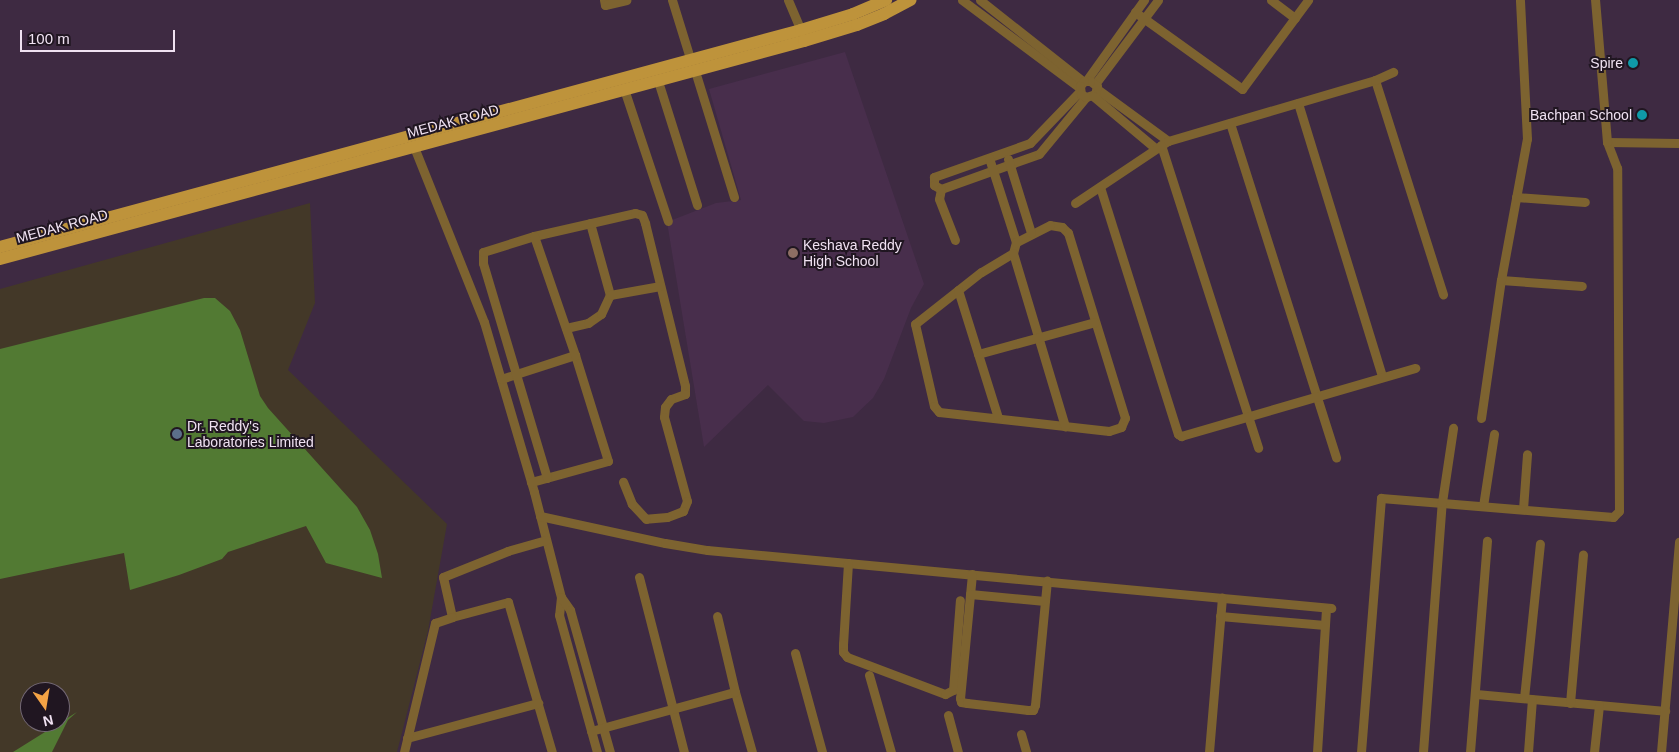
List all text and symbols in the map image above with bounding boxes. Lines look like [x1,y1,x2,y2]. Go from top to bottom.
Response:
scale bar [22,20,178,52]
text: 100 m [28,30,70,47]
place label: Spire [1590,55,1623,71]
marker: Spire [1627,57,1639,69]
street label: MEDAK ROAD [405,101,501,141]
place label: Bachpan School [1530,107,1632,123]
marker: Bachpan School [1636,109,1648,121]
street label: MEDAK ROAD [14,206,110,246]
place label: Keshava Reddy High School [803,237,902,270]
marker: Keshava Reddy High School [787,247,799,259]
place label: Dr. Reddy's Laboratories Limited [187,418,314,451]
marker: Dr. Reddy's Laboratories Limited [171,428,183,440]
north arrow [20,682,70,732]
text: N [41,712,55,730]

